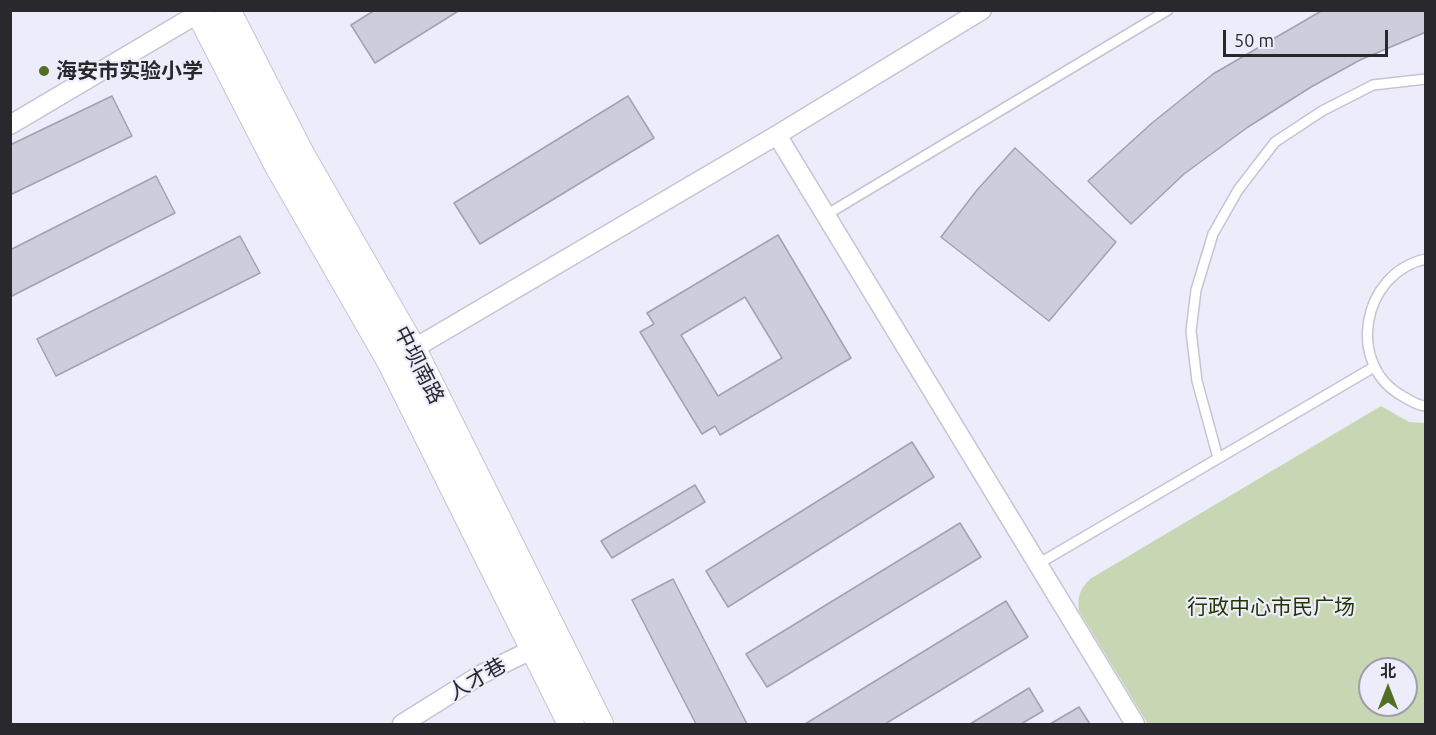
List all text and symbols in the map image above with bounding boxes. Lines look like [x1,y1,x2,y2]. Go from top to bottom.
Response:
scale bar [1226,18,1391,56]
text: 50 m [1234,30,1274,50]
place label: 海安市实验小学 [56,58,203,84]
marker: 海安市实验小学 [37,64,51,78]
street label: 中坝南路 [389,322,449,408]
park label: 行政中心市民广场 [1187,594,1355,620]
street label: 人才巷 [443,652,511,706]
north arrow [1358,657,1418,717]
text: 北 [1380,662,1396,680]

